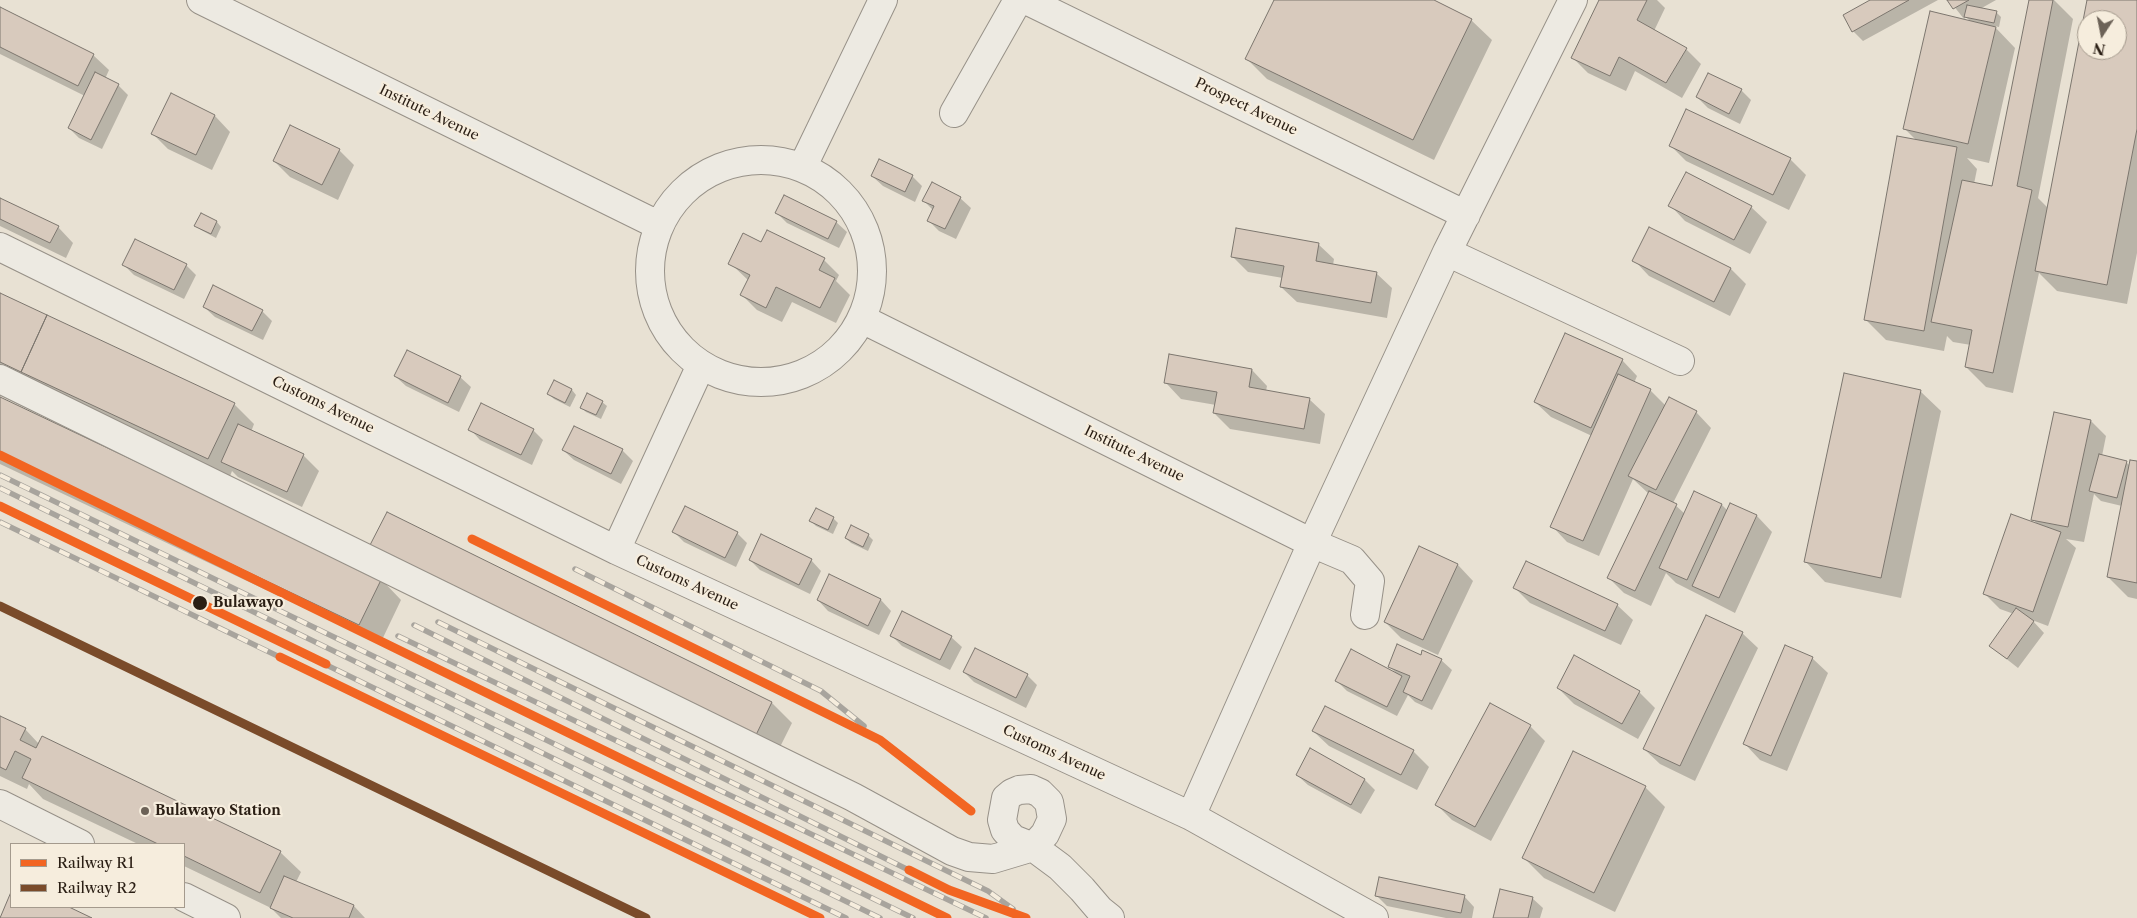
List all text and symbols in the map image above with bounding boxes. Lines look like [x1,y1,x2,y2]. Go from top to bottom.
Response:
north arrow [2077,10,2127,60]
text: N [2092,39,2107,59]
street label: Prospect Avenue [1192,75,1300,139]
street label: Institute Avenue [376,82,482,144]
street label: Customs Avenue [269,373,377,437]
street label: Institute Avenue [1081,423,1187,485]
street label: Customs Avenue [633,552,741,614]
marker: Bulawayo [191,594,209,612]
place label: Bulawayo [213,595,283,611]
street label: Customs Avenue [1000,722,1108,784]
place label: Bulawayo Station [155,803,281,819]
marker: Bulawayo Station [139,805,151,817]
legend [10,843,185,908]
text: Railway R1 [57,853,134,872]
text: Railway R2 [57,878,137,897]

